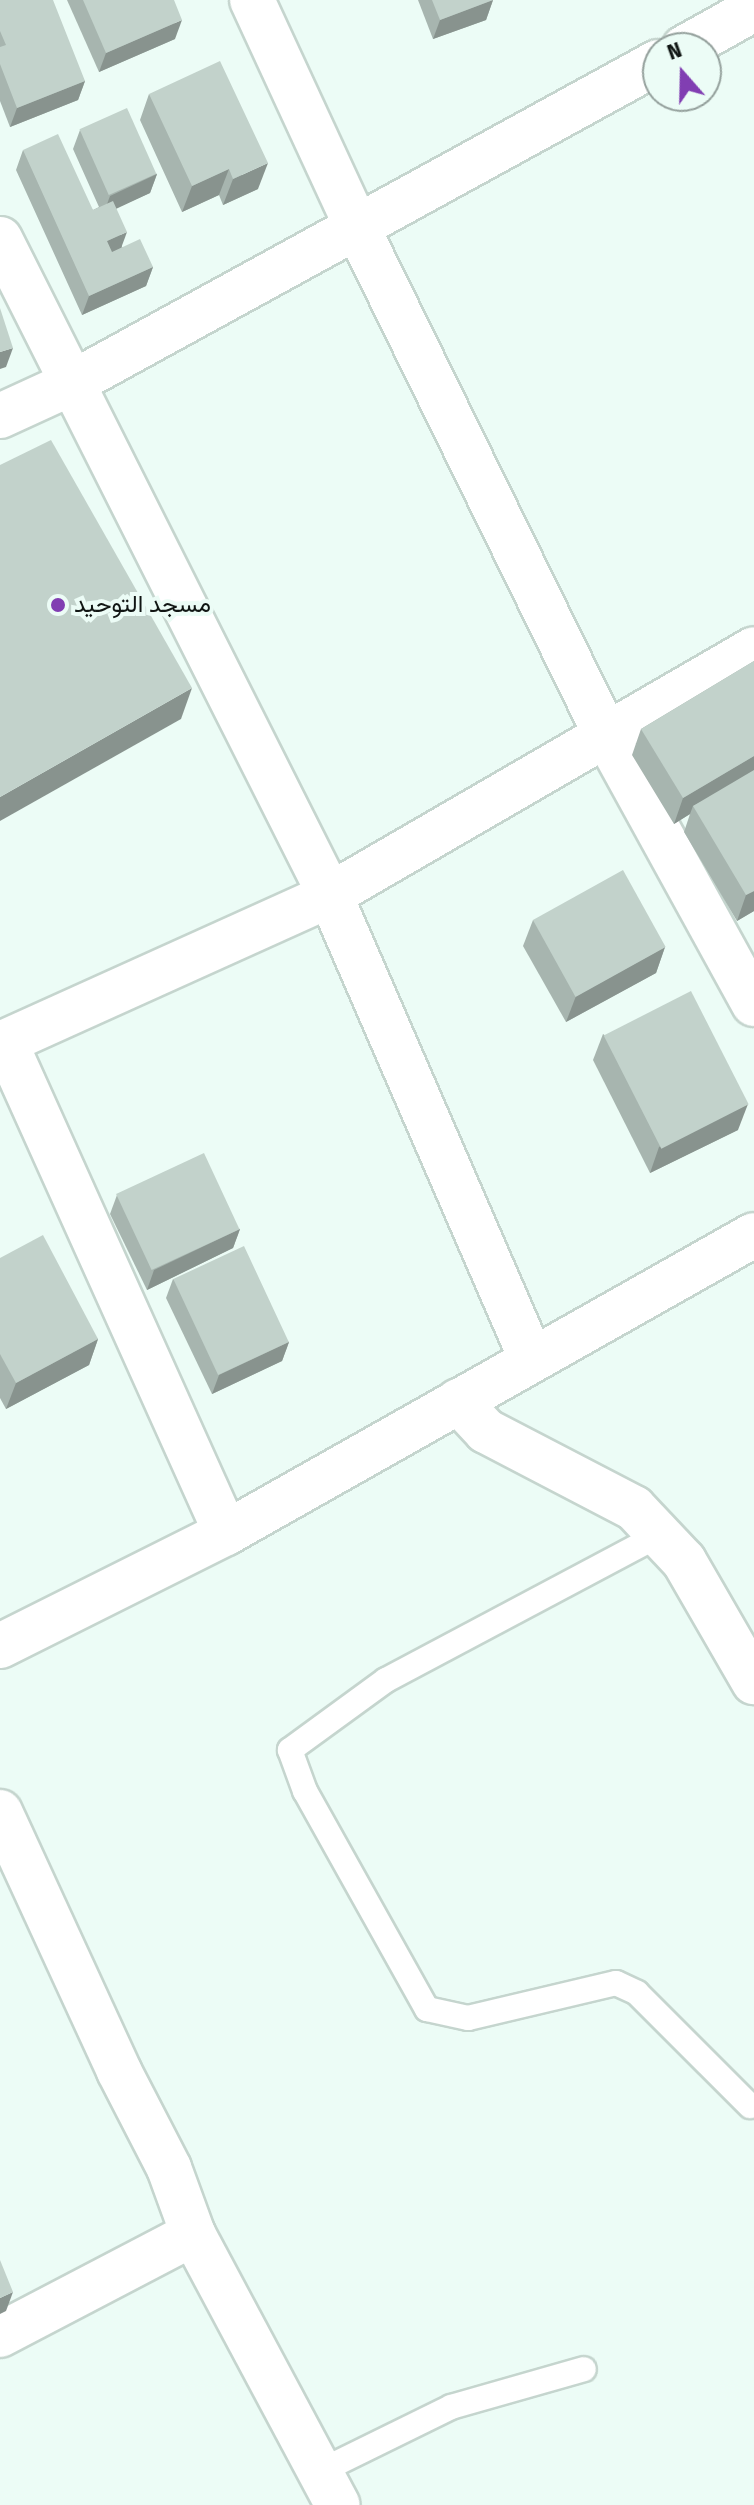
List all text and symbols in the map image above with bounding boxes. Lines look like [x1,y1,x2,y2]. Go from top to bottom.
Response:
north arrow [642,32,722,112]
text: N [663,36,685,66]
place label: مسجد التوحيد [74,591,211,619]
marker: مسجد التوحيد [49,596,67,614]

